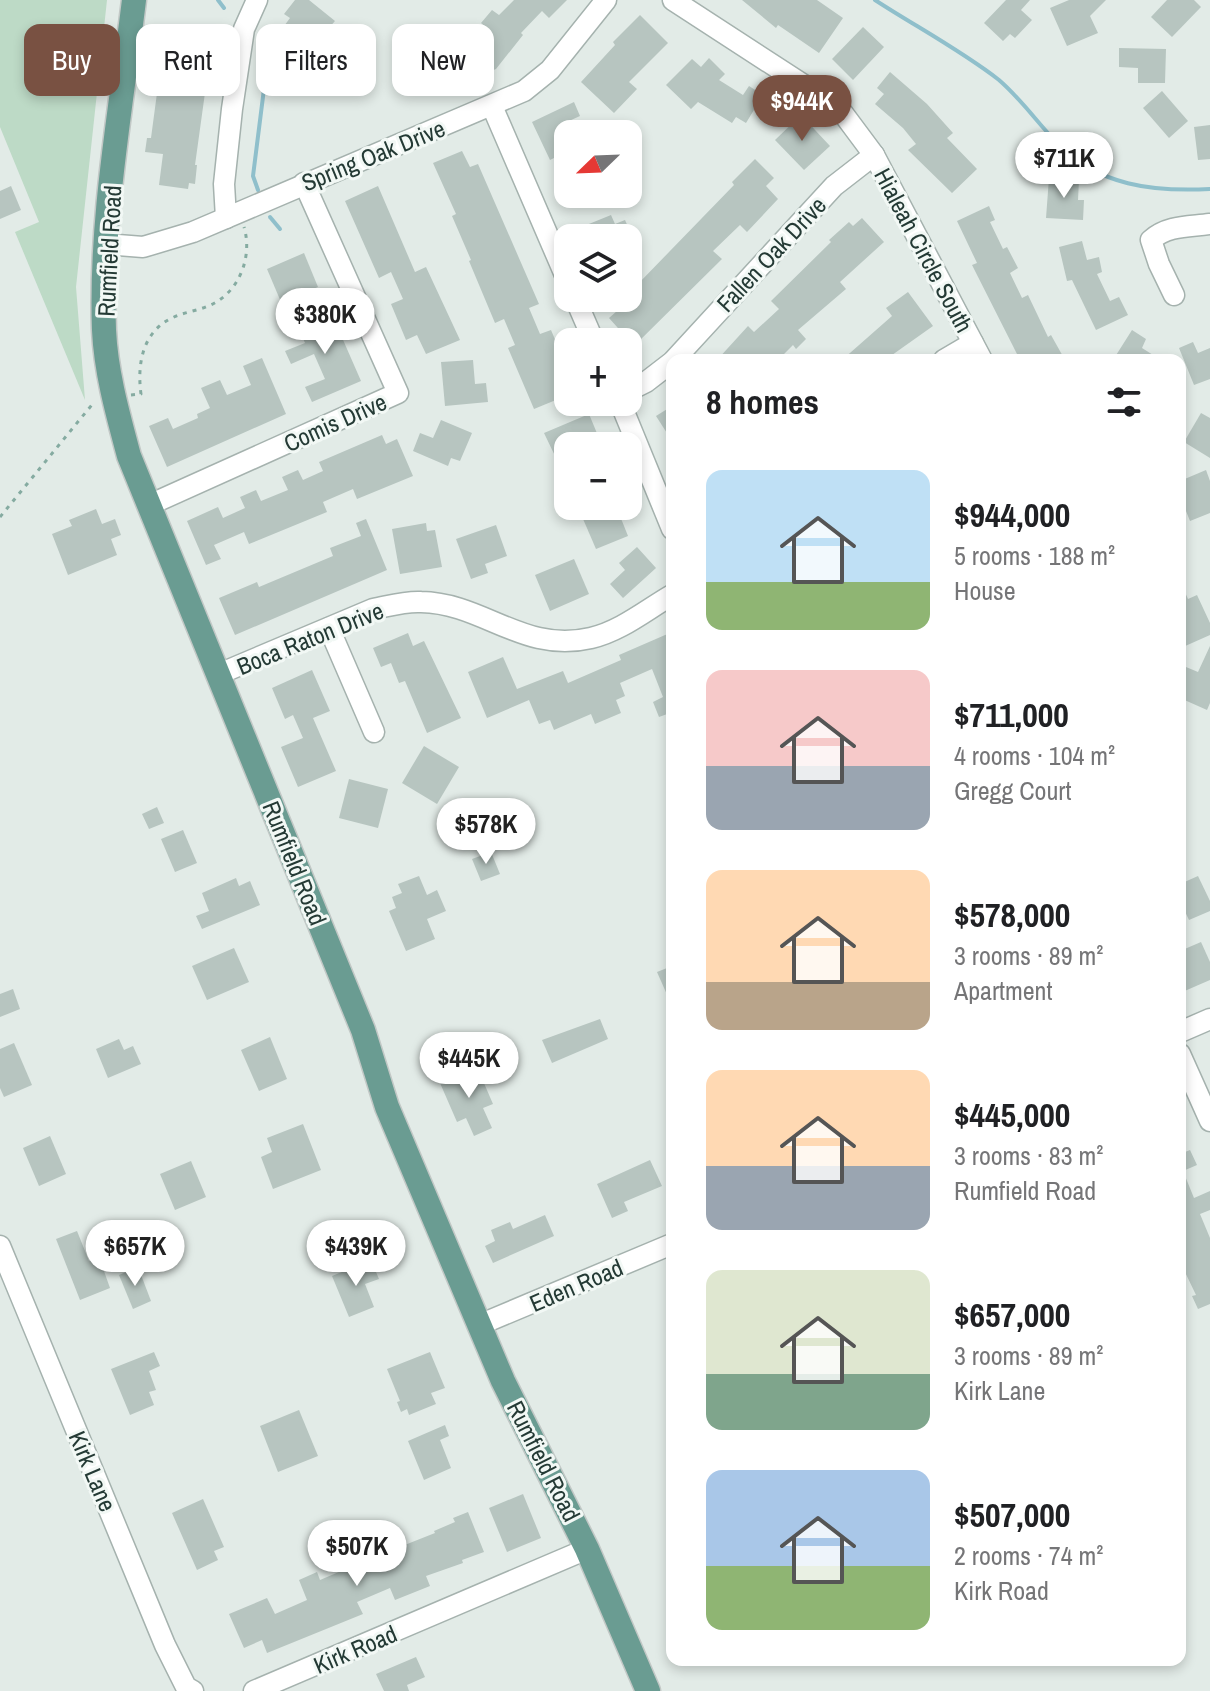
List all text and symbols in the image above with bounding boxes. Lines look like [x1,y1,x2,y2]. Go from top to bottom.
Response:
chip: Buy [24,24,120,96]
chip: Rent [136,24,240,96]
chip: Filters [256,24,376,96]
chip: New [392,24,494,96]
pin: $944K [746,75,858,143]
text: $944K [771,83,833,118]
street label: Spring Oak Drive [297,112,449,198]
north arrow [554,120,642,208]
map controls [554,120,642,520]
pin: $711K [1008,132,1120,200]
text: $711K [1033,140,1095,175]
street label: Hialeah Circle South [867,162,981,338]
street label: Rumfield Road [90,185,128,317]
street label: Fallen Oak Drive [709,189,833,319]
button: layers [554,224,642,312]
pin: $380K [269,288,381,356]
text: $380K [294,296,356,331]
button: + [554,328,642,416]
text: 8 homes [706,379,819,425]
icon: filters [1102,380,1146,424]
street label: Comis Drive [279,385,391,459]
button: − [554,432,642,520]
text: $944,000 [954,492,1070,538]
icon: home [770,502,866,598]
text: 5 rooms · 188 m² [954,538,1115,573]
text: House [954,573,1016,608]
street label: Boca Raton Drive [232,594,388,682]
text: $711,000 [954,692,1069,738]
icon: home [770,702,866,798]
text: 4 rooms · 104 m² [954,738,1115,773]
text: Gregg Court [954,773,1071,808]
street label: Rumfield Road [256,796,334,930]
pin: $578K [430,798,542,866]
text: $578K [455,806,517,841]
text: $578,000 [954,892,1070,938]
icon: home [770,902,866,998]
text: 3 rooms · 89 m² [954,938,1103,973]
text: Apartment [954,973,1052,1008]
pin: $445K [413,1032,525,1100]
text: $445K [438,1040,500,1075]
text: $445,000 [954,1092,1070,1138]
icon: home [770,1102,866,1198]
text: 3 rooms · 83 m² [954,1138,1103,1173]
text: Rumfield Road [954,1173,1096,1208]
pin: $657K [79,1220,191,1288]
pin: $439K [300,1220,412,1288]
text: $657K [104,1228,166,1263]
text: $439K [325,1228,387,1263]
street label: Eden Road [524,1251,628,1319]
text: $657,000 [954,1292,1070,1338]
icon: home [770,1302,866,1398]
text: 3 rooms · 89 m² [954,1338,1103,1373]
text: Kirk Lane [954,1373,1045,1408]
street label: Rumfield Road [500,1395,588,1527]
street label: Kirk Lane [62,1426,124,1516]
text: $507,000 [954,1492,1070,1538]
icon: home [770,1502,866,1598]
pin: $507K [301,1520,413,1588]
text: $507K [326,1528,388,1563]
text: 2 rooms · 74 m² [954,1538,1103,1573]
text: Kirk Road [954,1573,1049,1608]
street label: Kirk Road [308,1617,402,1681]

